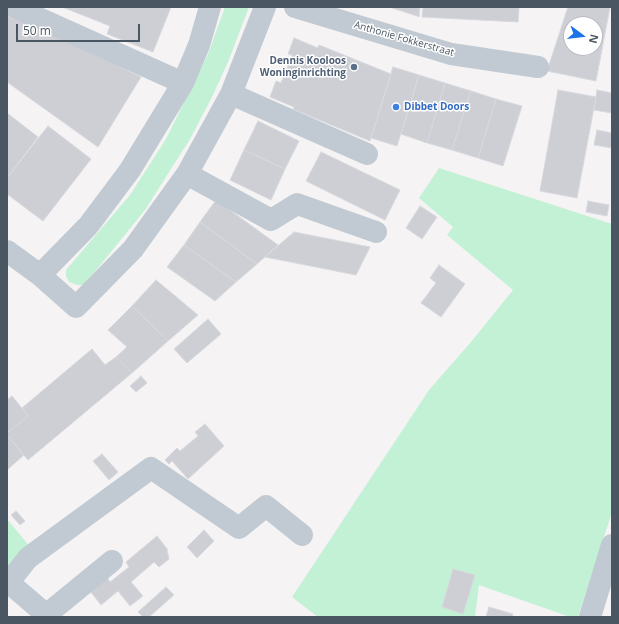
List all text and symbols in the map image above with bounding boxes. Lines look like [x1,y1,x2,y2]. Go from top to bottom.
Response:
scale bar [18,16,142,42]
north arrow [563,16,603,56]
street label: Anthonie Fokkerstraat [353,19,455,59]
text: 50 m [23,22,51,39]
text: N [586,33,603,45]
place label: Dennis Kooloos Woninginrichting [260,55,346,78]
marker: Dennis Kooloos Woninginrichting [349,62,359,72]
place label: Dibbet Doors [404,101,469,113]
marker: Dibbet Doors [391,102,401,112]

